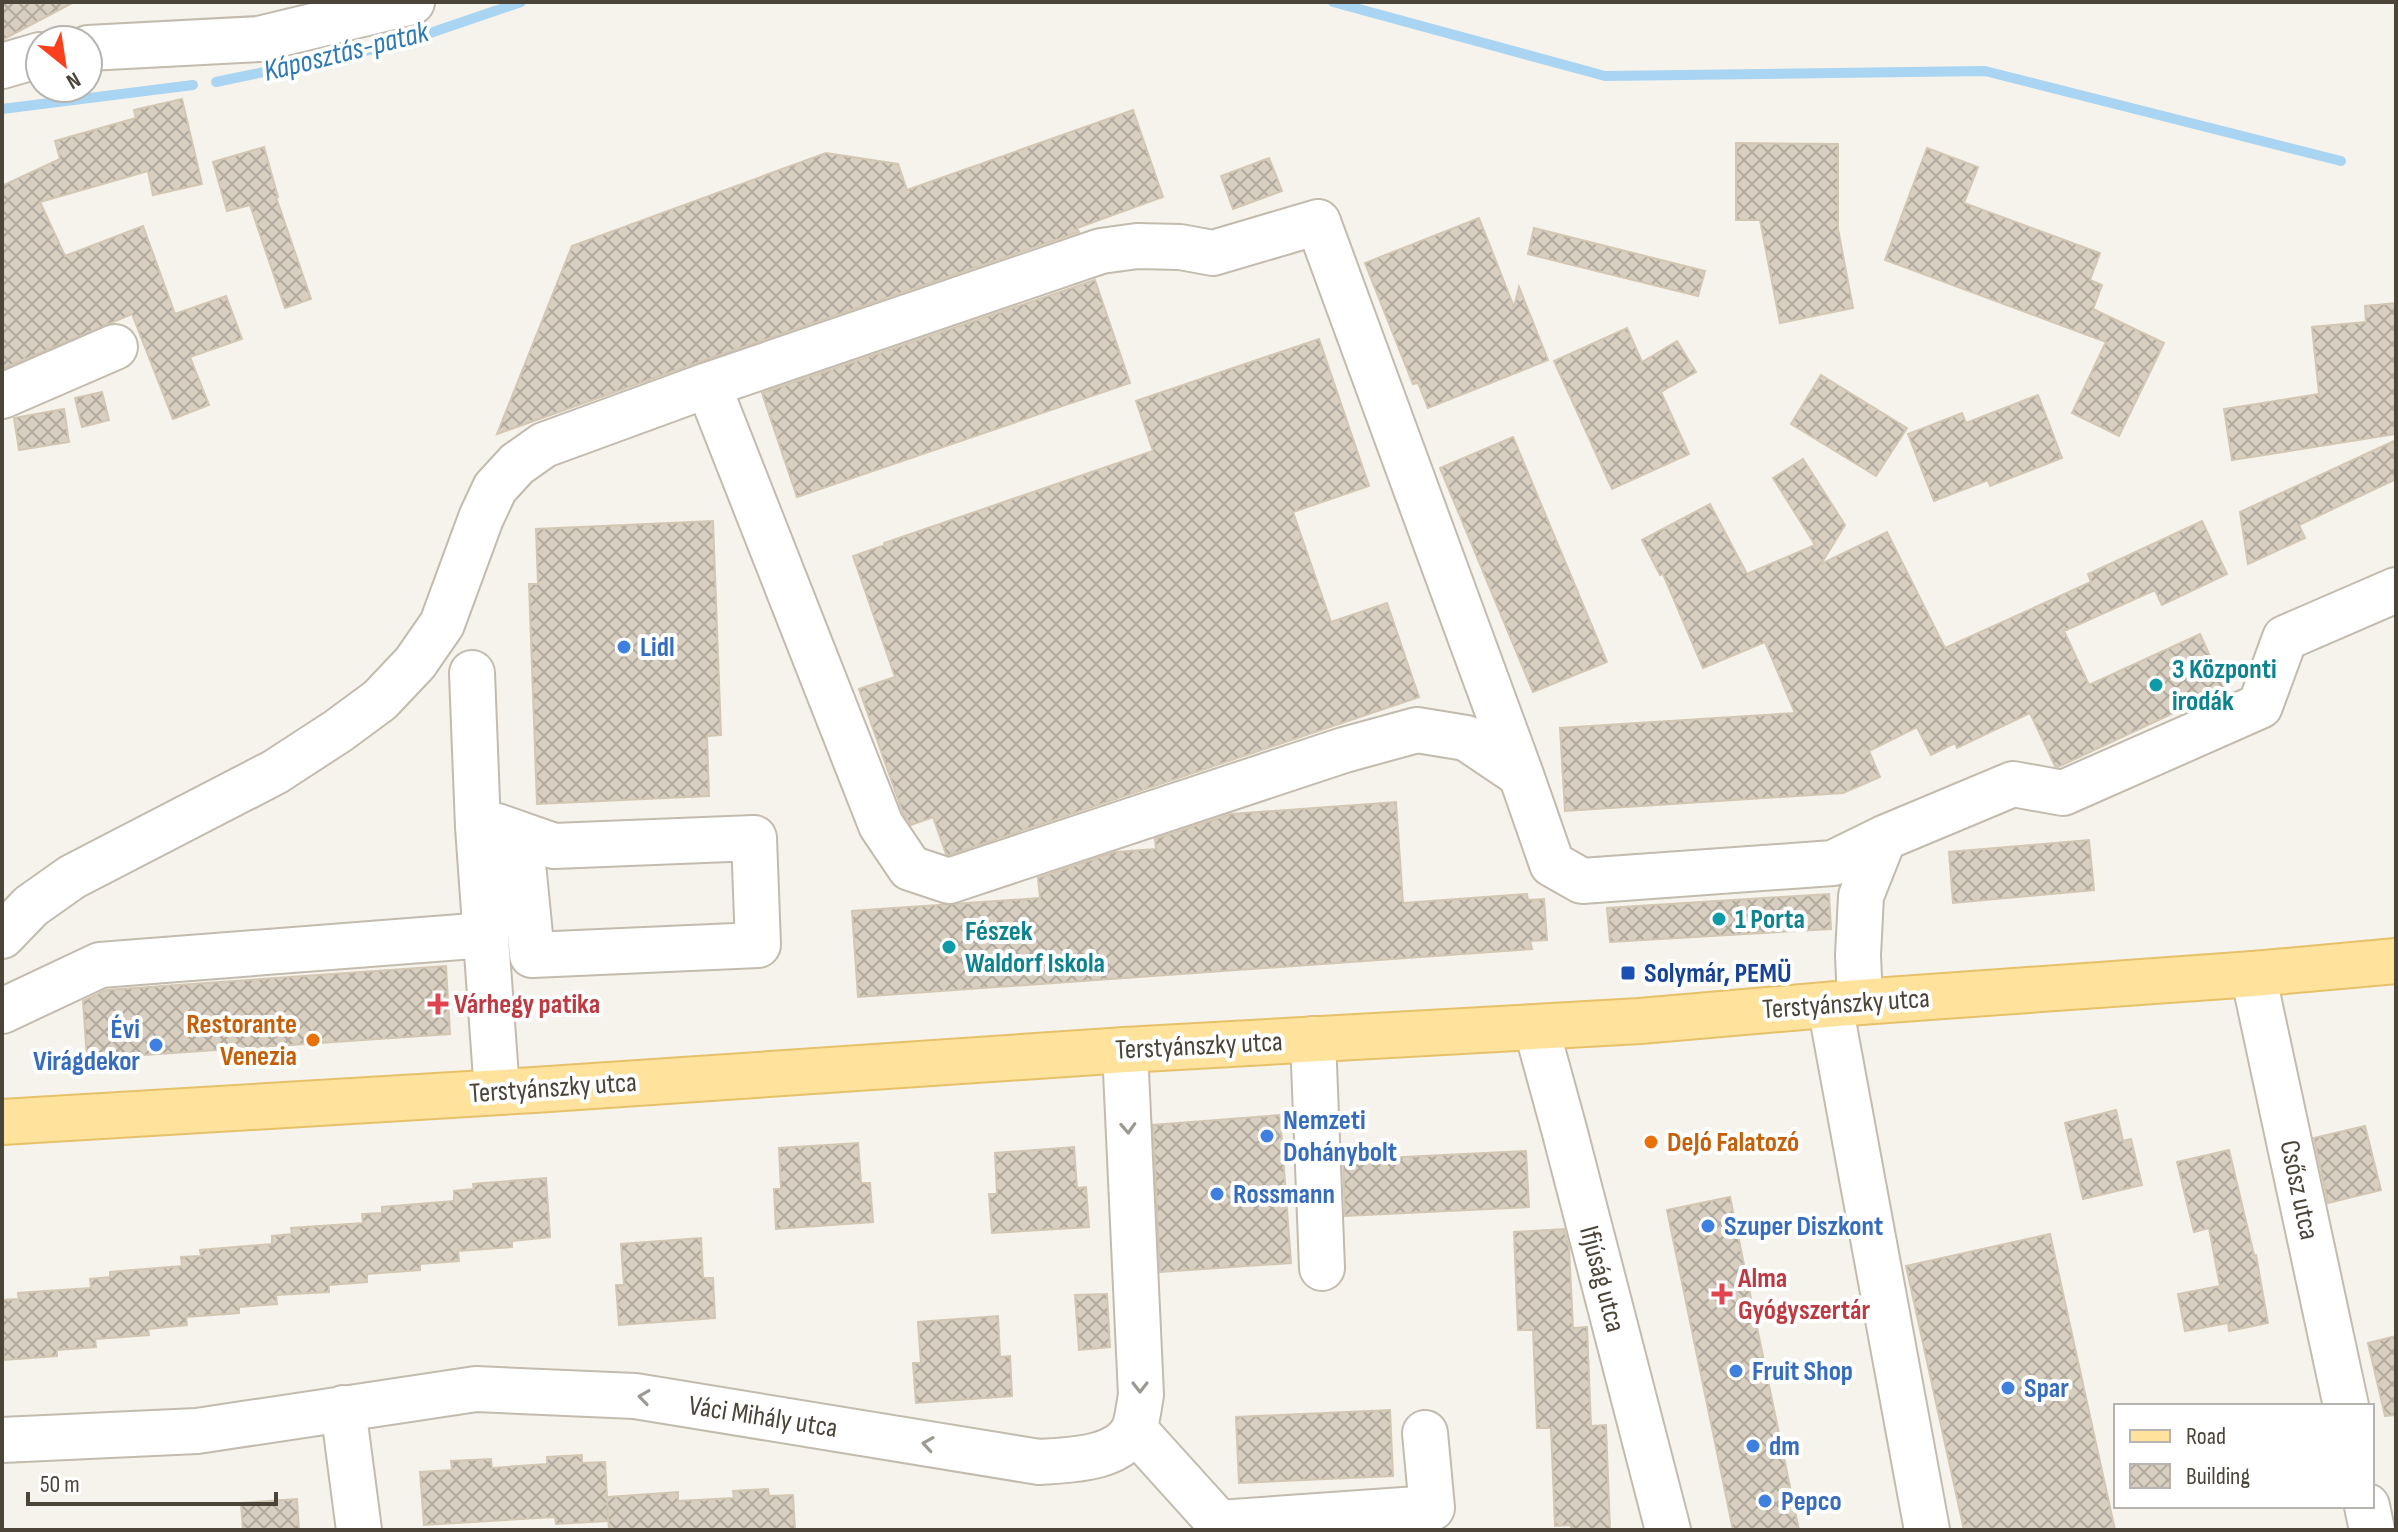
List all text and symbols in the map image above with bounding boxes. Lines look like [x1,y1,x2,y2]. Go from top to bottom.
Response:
water label: Káposztás-patak [260,14,433,90]
north arrow [24,24,104,104]
text: N [61,65,85,95]
place label: Lidl [640,631,675,664]
marker: Lidl [615,638,633,656]
place label: 3 Központi irodák [2172,653,2277,718]
marker: 3 Központi irodák [2147,676,2165,694]
place label: 1 Porta [1735,903,1805,936]
marker: 1 Porta [1710,910,1728,928]
place label: Fészek Waldorf Iskola [965,915,1105,980]
marker: Fészek Waldorf Iskola [940,938,958,956]
place label: Solymár, PEMÜ [1644,957,1792,990]
marker: Solymár, PEMÜ [1619,964,1637,982]
street label: Terstyánszky utca [1761,982,1931,1026]
place label: Várhegy patika [454,988,600,1021]
marker: Várhegy patika [429,995,447,1013]
place label: Restorante Venezia [186,1008,297,1073]
place label: Évi Virágdekor [33,1013,140,1078]
street label: Terstyánszky utca [1114,1025,1284,1067]
marker: Restorante Venezia [304,1031,322,1049]
marker: Évi Virágdekor [147,1036,165,1054]
street label: Terstyánszky utca [468,1066,638,1110]
place label: Nemzeti Dohánybolt [1283,1104,1397,1169]
one-way arrow [1119,1122,1136,1135]
place label: DeJó Falatozó [1667,1126,1799,1159]
marker: Nemzeti Dohánybolt [1258,1127,1276,1145]
marker: DeJó Falatozó [1642,1133,1660,1151]
street label: Csősz utca [2272,1137,2326,1243]
place label: Rossmann [1233,1178,1335,1211]
marker: Rossmann [1208,1185,1226,1203]
place label: Szuper Diszkont [1724,1210,1883,1243]
marker: Szuper Diszkont [1699,1217,1717,1235]
street label: Ifjúság utca [1572,1222,1632,1336]
place label: Alma Gyógyszertár [1737,1262,1870,1327]
marker: Alma Gyógyszertár [1713,1285,1731,1303]
place label: Fruit Shop [1752,1355,1853,1388]
marker: Fruit Shop [1727,1362,1745,1380]
place label: Spar [2024,1372,2069,1405]
marker: Spar [1999,1379,2017,1397]
one-way arrow [1131,1381,1148,1394]
one-way arrow [637,1389,651,1406]
street label: Váci Mihály utca [686,1389,840,1445]
legend [2114,1404,2374,1508]
text: Road [2186,1422,2226,1451]
place label: dm [1769,1430,1800,1463]
one-way arrow [922,1436,935,1453]
marker: dm [1744,1437,1762,1455]
scale bar [28,1456,276,1506]
text: Building [2186,1462,2250,1491]
text: 50 m [40,1470,80,1499]
place label: Pepco [1781,1485,1842,1518]
marker: Pepco [1756,1492,1774,1510]

